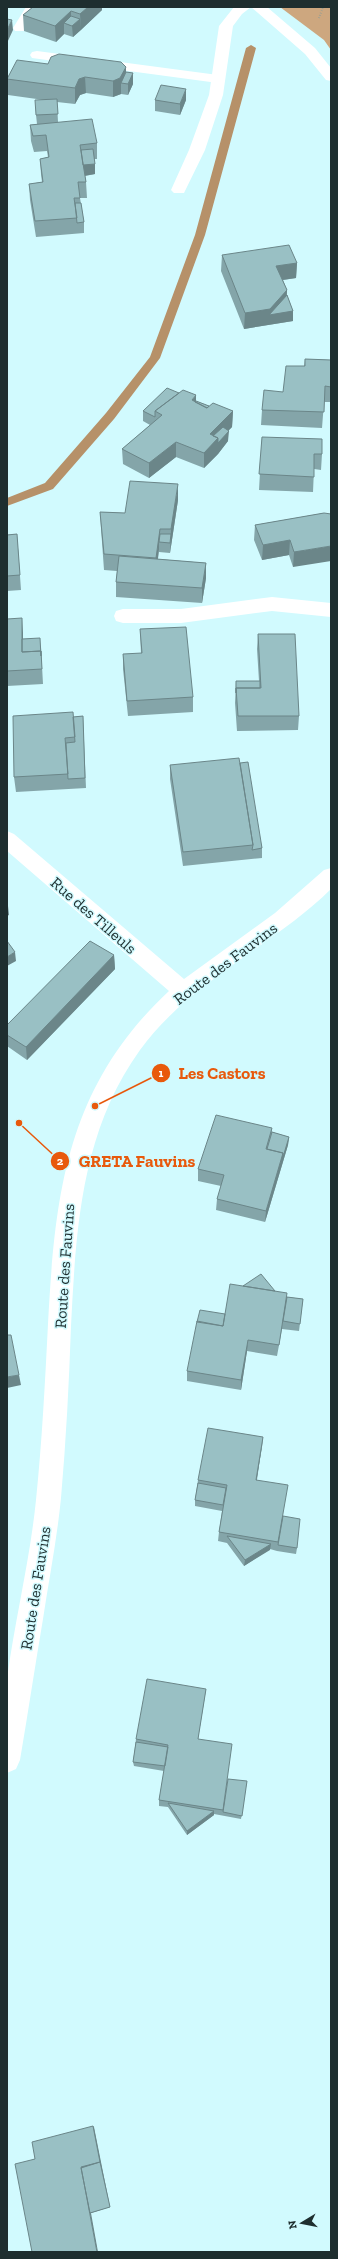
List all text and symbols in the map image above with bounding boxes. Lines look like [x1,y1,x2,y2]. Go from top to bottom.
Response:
street label: Rue des Tilleuls [47,873,140,958]
street label: Route des Fauvins [170,918,281,1009]
callout: Les Castors [151,1059,274,1088]
text: Les Castors [179,1063,266,1083]
text: 1 [159,1066,164,1080]
callout: GRETA Fauvins [50,1147,203,1176]
text: GRETA Fauvins [79,1151,195,1171]
text: 2 [57,1154,64,1168]
street label: Route des Fauvins [51,1203,78,1329]
street label: Route des Fauvins [16,1525,55,1651]
north arrow [282,2203,322,2243]
text: N [285,2219,300,2230]

